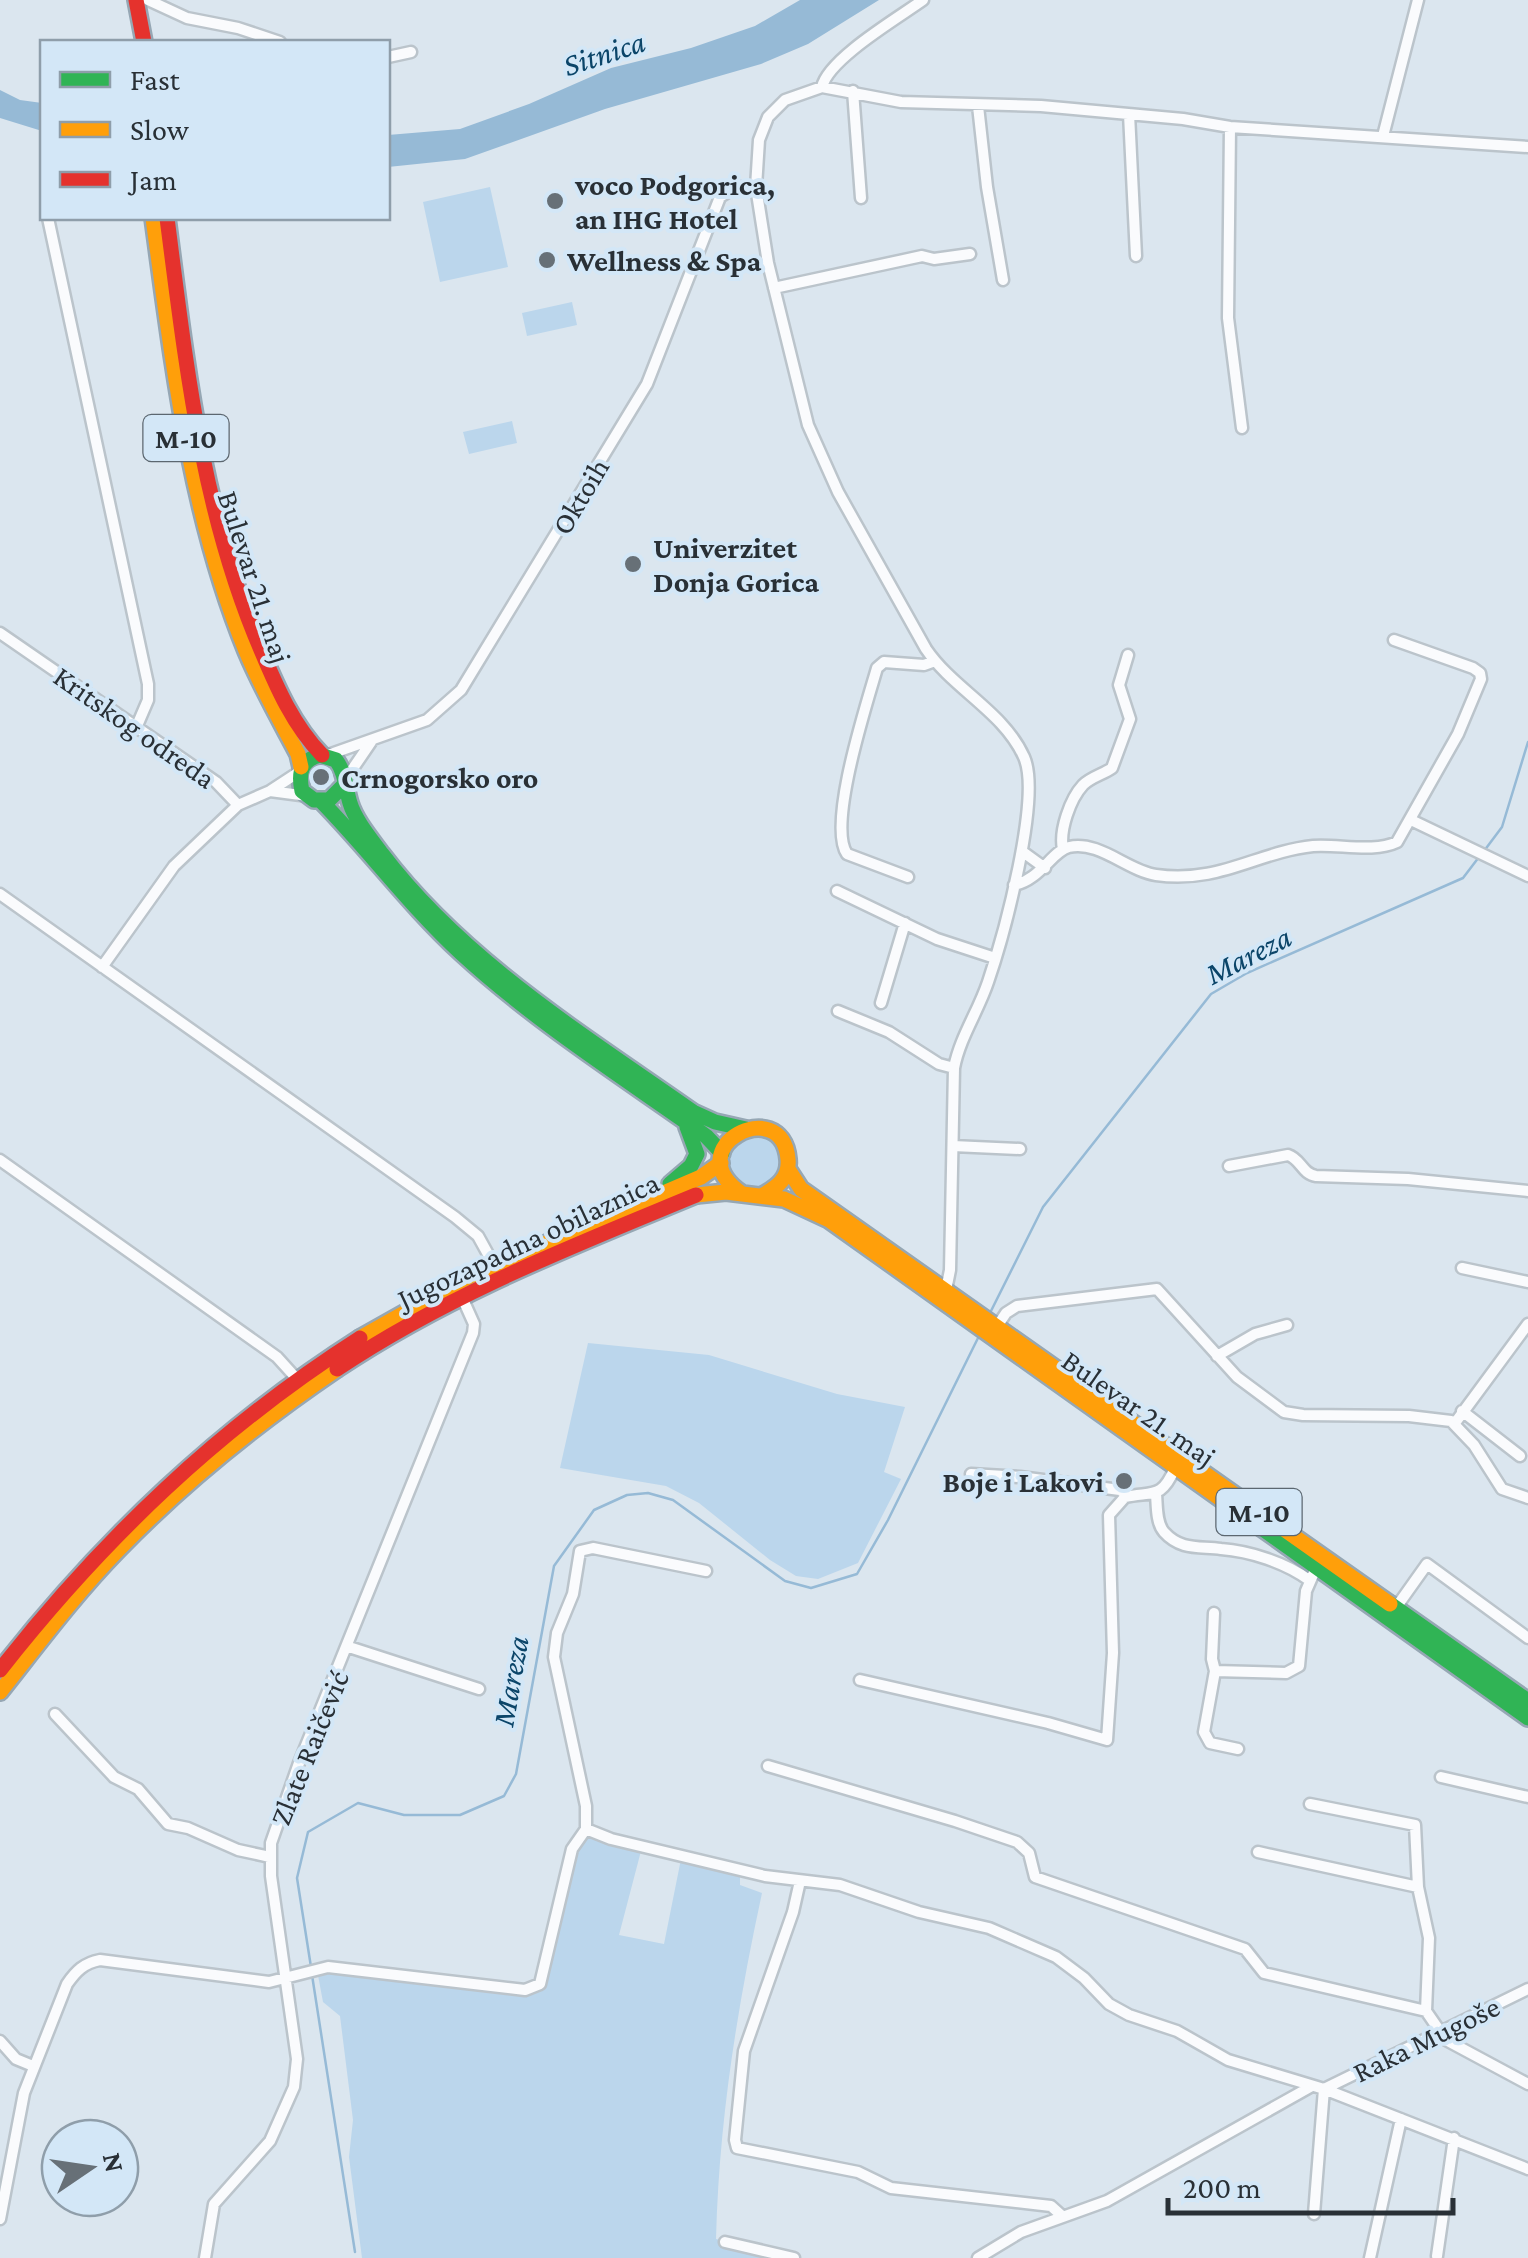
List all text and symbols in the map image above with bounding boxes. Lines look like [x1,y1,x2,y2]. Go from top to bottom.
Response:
water label: Sitnica [558,23,650,83]
legend [40,40,390,220]
text: Fast [130,63,181,96]
text: Slow [130,113,190,146]
text: Jam [127,163,177,196]
place label: voco Podgorica, an IHG Hotel [574,168,775,235]
marker: voco Podgorica, an IHG Hotel [544,190,566,212]
place label: Wellness & Spa [566,244,762,277]
marker: Wellness & Spa [536,249,558,271]
road number: M-10 [144,415,228,461]
street label: Oktoih [544,452,616,540]
street label: Bulevar 21. maj [211,487,298,668]
place label: Univerzitet Donja Gorica [653,531,819,599]
marker: Univerzitet Donja Gorica [622,553,644,575]
street label: Kritskog odreda [47,659,222,796]
place label: Crnogorsko oro [341,761,538,794]
marker: Crnogorsko oro [310,766,332,788]
water label: Mareza [1198,918,1297,992]
street label: Jugozapadna obilaznica [389,1165,665,1317]
street label: Bulevar 21. maj [1056,1343,1222,1474]
place label: Boje i Lakovi [943,1465,1104,1499]
marker: Boje i Lakovi [1113,1470,1135,1492]
road number: M-10 [1216,1489,1302,1535]
water label: Mareza [484,1633,536,1730]
street label: Zlate Raičević [263,1665,355,1830]
street label: Raka Mugoše [1347,1989,1505,2090]
north arrow [40,2118,140,2218]
text: N [97,2150,131,2175]
scale bar [1168,2153,1453,2215]
text: 200 m [1183,2171,1261,2204]

